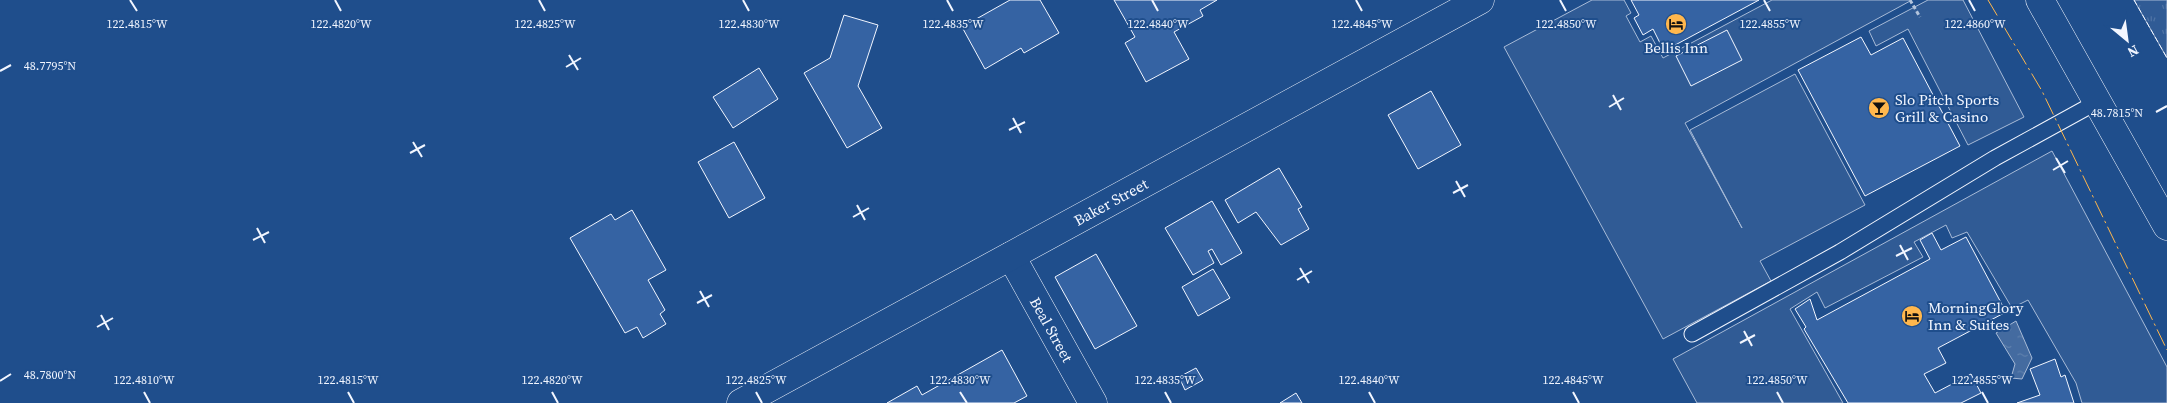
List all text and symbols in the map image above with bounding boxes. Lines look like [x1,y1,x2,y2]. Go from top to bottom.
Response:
hotel icon: Bellis Inn [1664,12,1688,36]
north arrow [2102,15,2152,65]
text: 122.4815°W [106,16,168,32]
text: 122.4820°W [310,16,372,32]
text: 122.4825°W [514,16,576,32]
text: 122.4830°W [718,16,780,32]
text: 122.4835°W [922,16,984,32]
text: 122.4840°W [1127,16,1189,32]
text: 122.4845°W [1331,16,1393,32]
text: 122.4850°W [1535,16,1597,32]
text: 122.4855°W [1739,16,1801,32]
text: 122.4860°W [1944,16,2006,32]
place label: Bellis Inn [1644,37,1708,58]
text: N [2124,40,2143,63]
text: 48.7795°N [24,58,76,74]
place label: Slo Pitch Sports Grill & Casino [1895,89,1999,127]
bar icon: Slo Pitch Sports Grill & Casino [1867,96,1891,120]
text: 48.7815°N [2091,105,2143,121]
street label: Baker Street [1070,173,1151,230]
street label: Beal Street [1025,293,1079,366]
place label: MorningGlory Inn & Suites [1928,297,2024,335]
hotel icon: MorningGlory Inn & Suites [1900,304,1924,328]
text: 48.7800°N [24,367,76,383]
text: 122.4810°W [113,372,175,388]
text: 122.4815°W [317,372,379,388]
text: 122.4820°W [521,372,583,388]
text: 122.4825°W [725,372,787,388]
text: 122.4830°W [929,372,991,388]
text: 122.4835°W [1134,372,1196,388]
text: 122.4840°W [1338,372,1400,388]
text: 122.4845°W [1542,372,1604,388]
text: 122.4850°W [1746,372,1808,388]
text: 122.4855°W [1951,372,2013,388]

